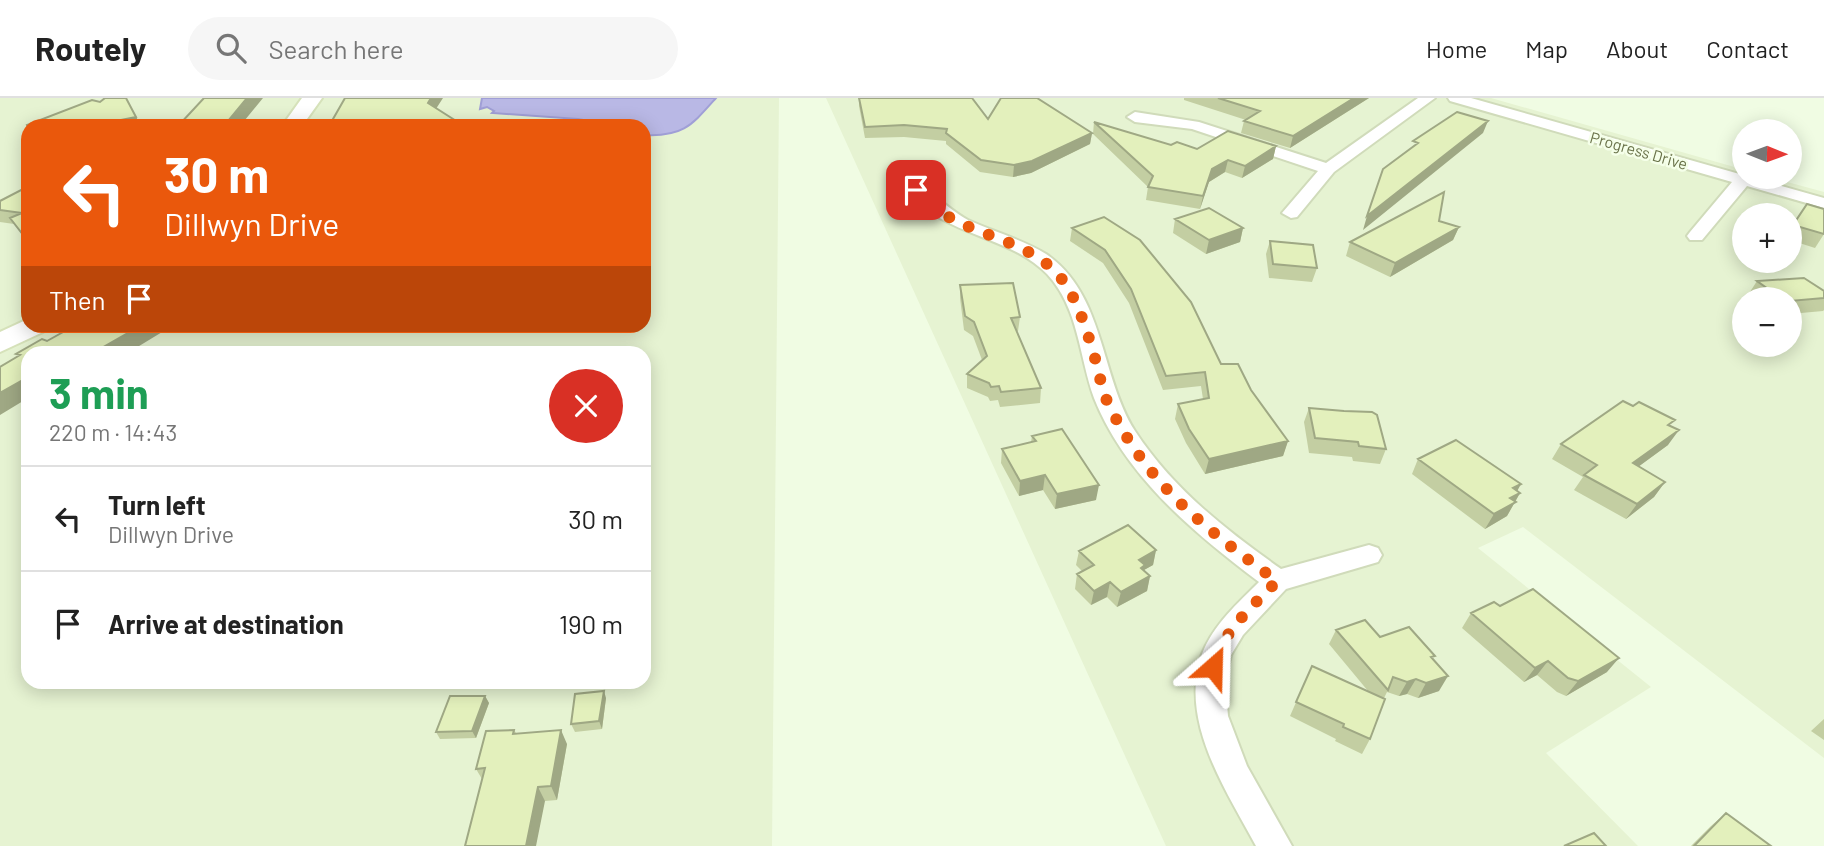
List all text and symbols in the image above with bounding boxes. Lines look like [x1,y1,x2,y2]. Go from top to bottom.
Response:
search box [188,17,678,80]
text: Routely [35,28,146,68]
icon: search [212,29,250,67]
text: Search here [268,33,404,64]
text: Home [1426,34,1487,63]
text: Map [1525,34,1568,63]
text: About [1606,34,1668,63]
text: Contact [1706,34,1789,63]
north arrow [1732,119,1802,189]
map controls [1732,119,1802,357]
street label: Progress Drive [1588,127,1690,173]
text: 30 m [164,144,269,203]
icon: left [49,147,140,238]
pin [886,160,946,220]
icon: arrive [897,171,935,209]
button: + [1732,203,1802,273]
text: Dillwyn Drive [164,204,339,242]
icon: arrive [120,280,158,318]
text: Then [49,284,106,315]
button: − [1732,287,1802,357]
text: 3 min [49,367,149,417]
button: close [549,369,623,443]
text: 220 m · 14:43 [49,418,177,446]
text: Turn left [108,489,206,520]
icon: left [49,500,87,538]
text: 30 m [568,503,623,534]
text: Dillwyn Drive [108,520,234,548]
icon: arrive [49,605,87,643]
text: Arrive at destination [108,608,344,639]
text: 190 m [559,608,623,639]
position arrow [1176,630,1250,704]

